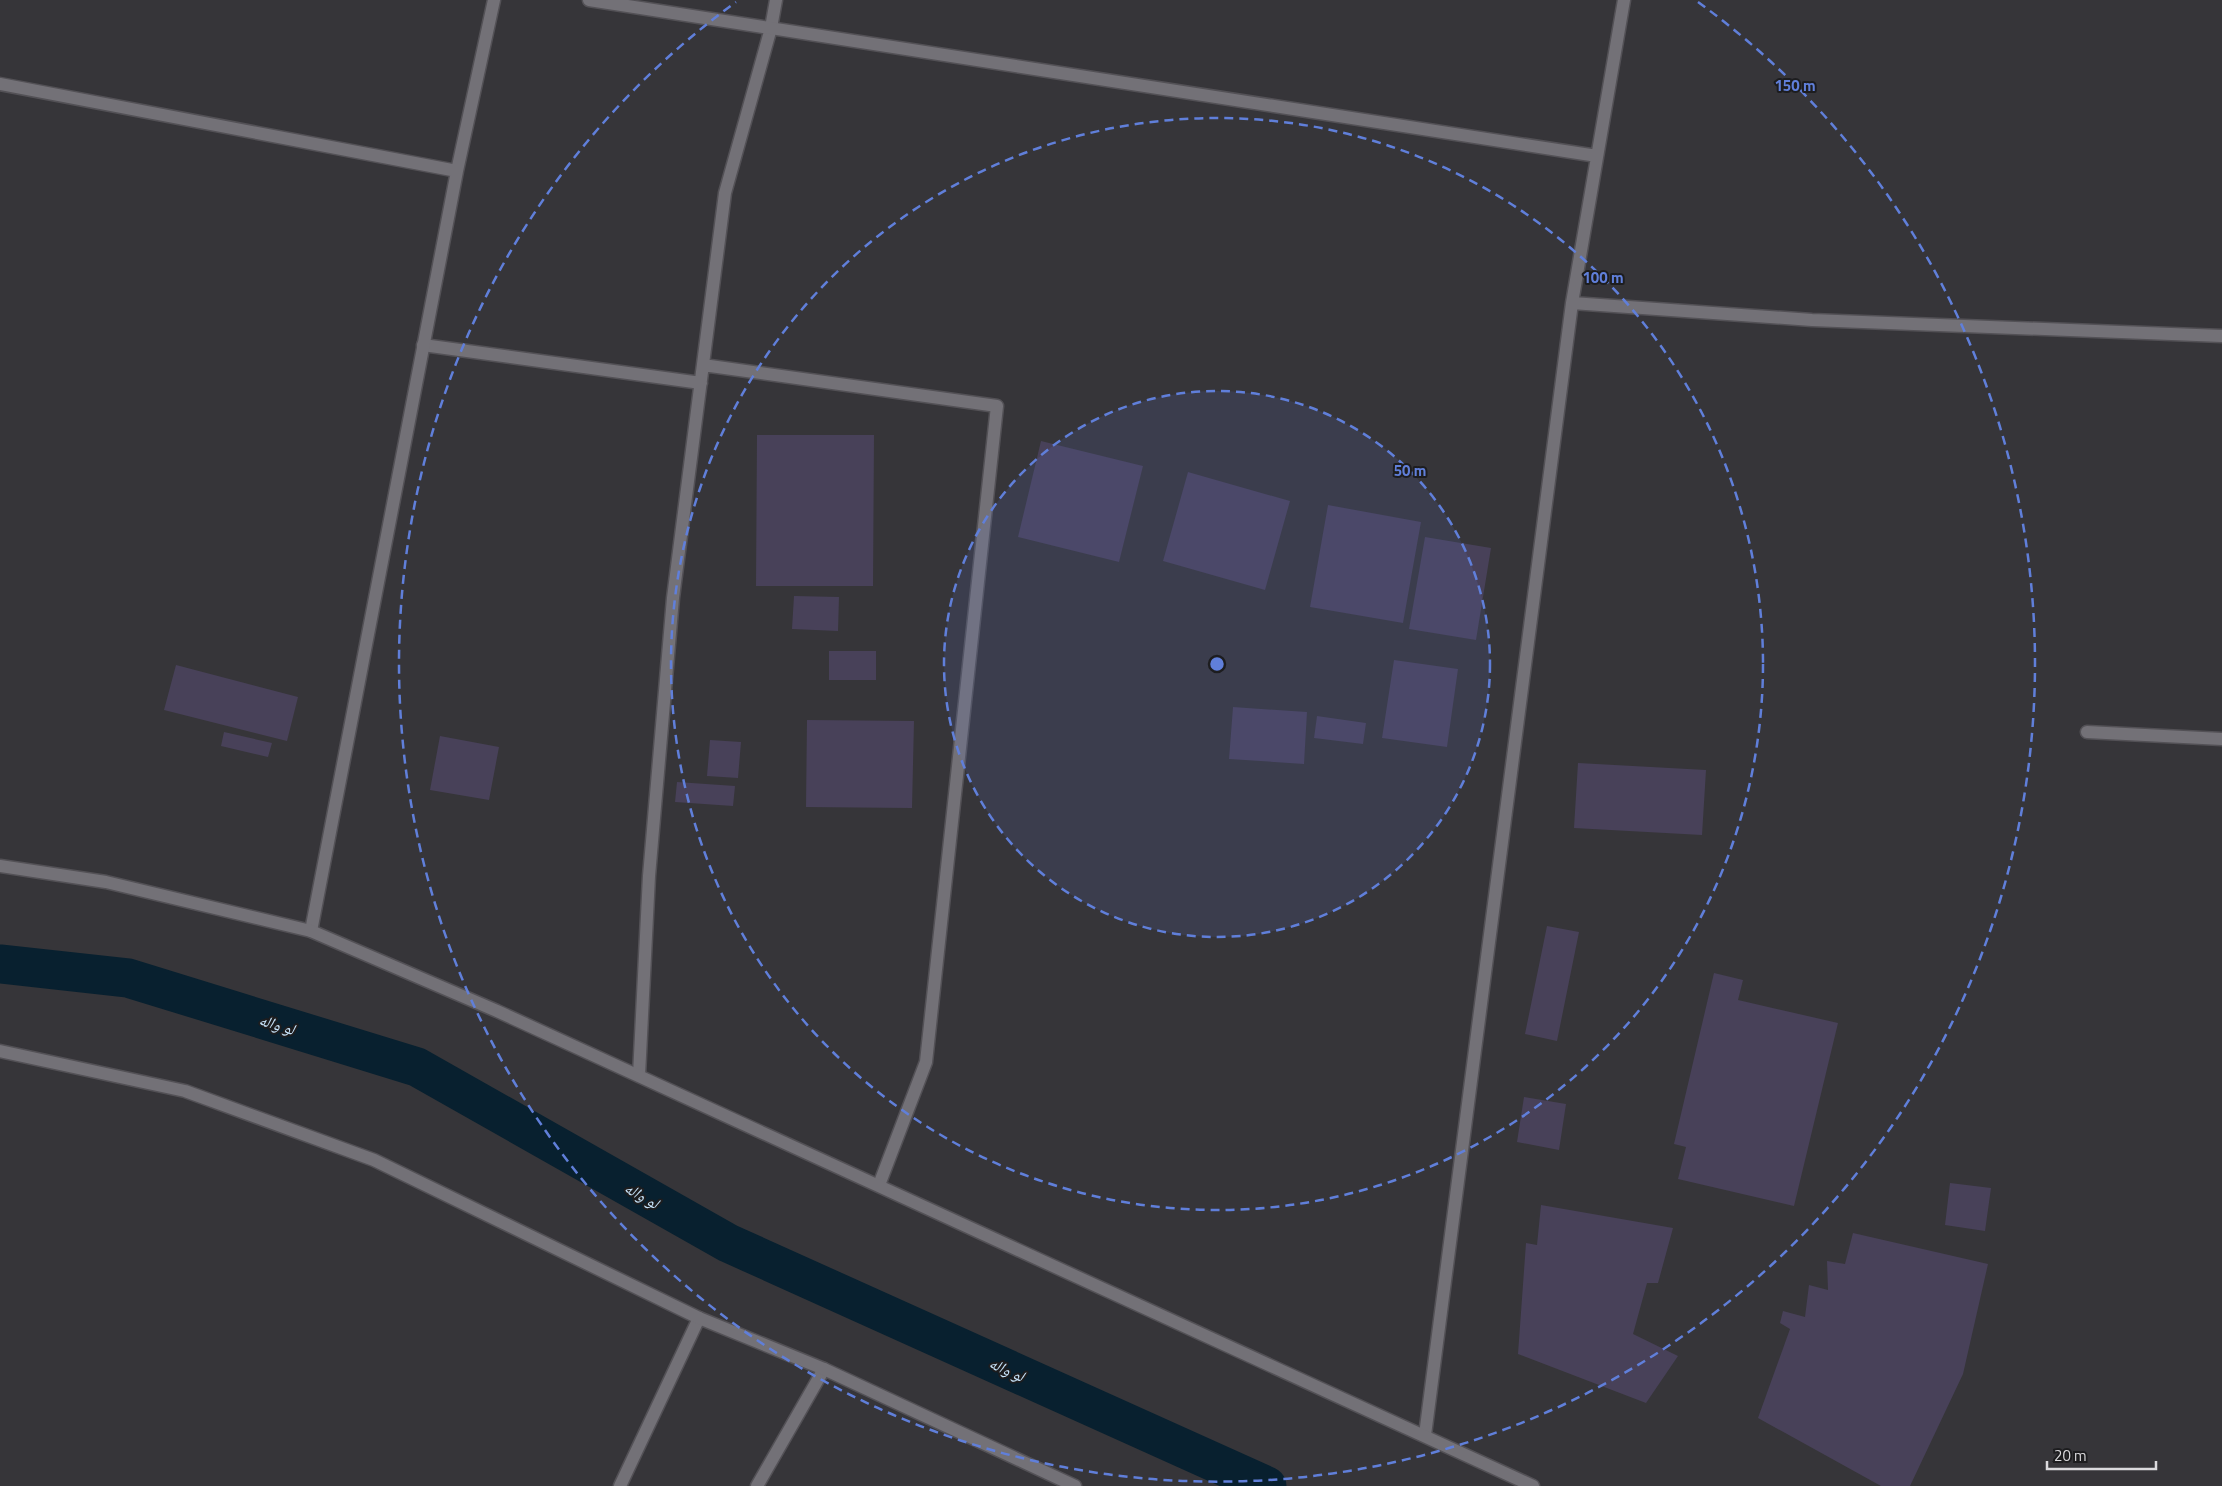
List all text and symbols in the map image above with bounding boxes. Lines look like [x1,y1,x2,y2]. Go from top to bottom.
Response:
text: 150 m [1774,74,1816,97]
text: 100 m [1582,266,1624,289]
text: 50 m [1394,459,1426,482]
centre of rings [1208,655,1226,673]
water label: لو واله [256,1007,299,1041]
water label: لو واله [620,1176,665,1215]
water label: لو واله [986,1351,1030,1388]
scale bar [2047,1438,2156,1470]
text: 20 m [2054,1444,2087,1467]

